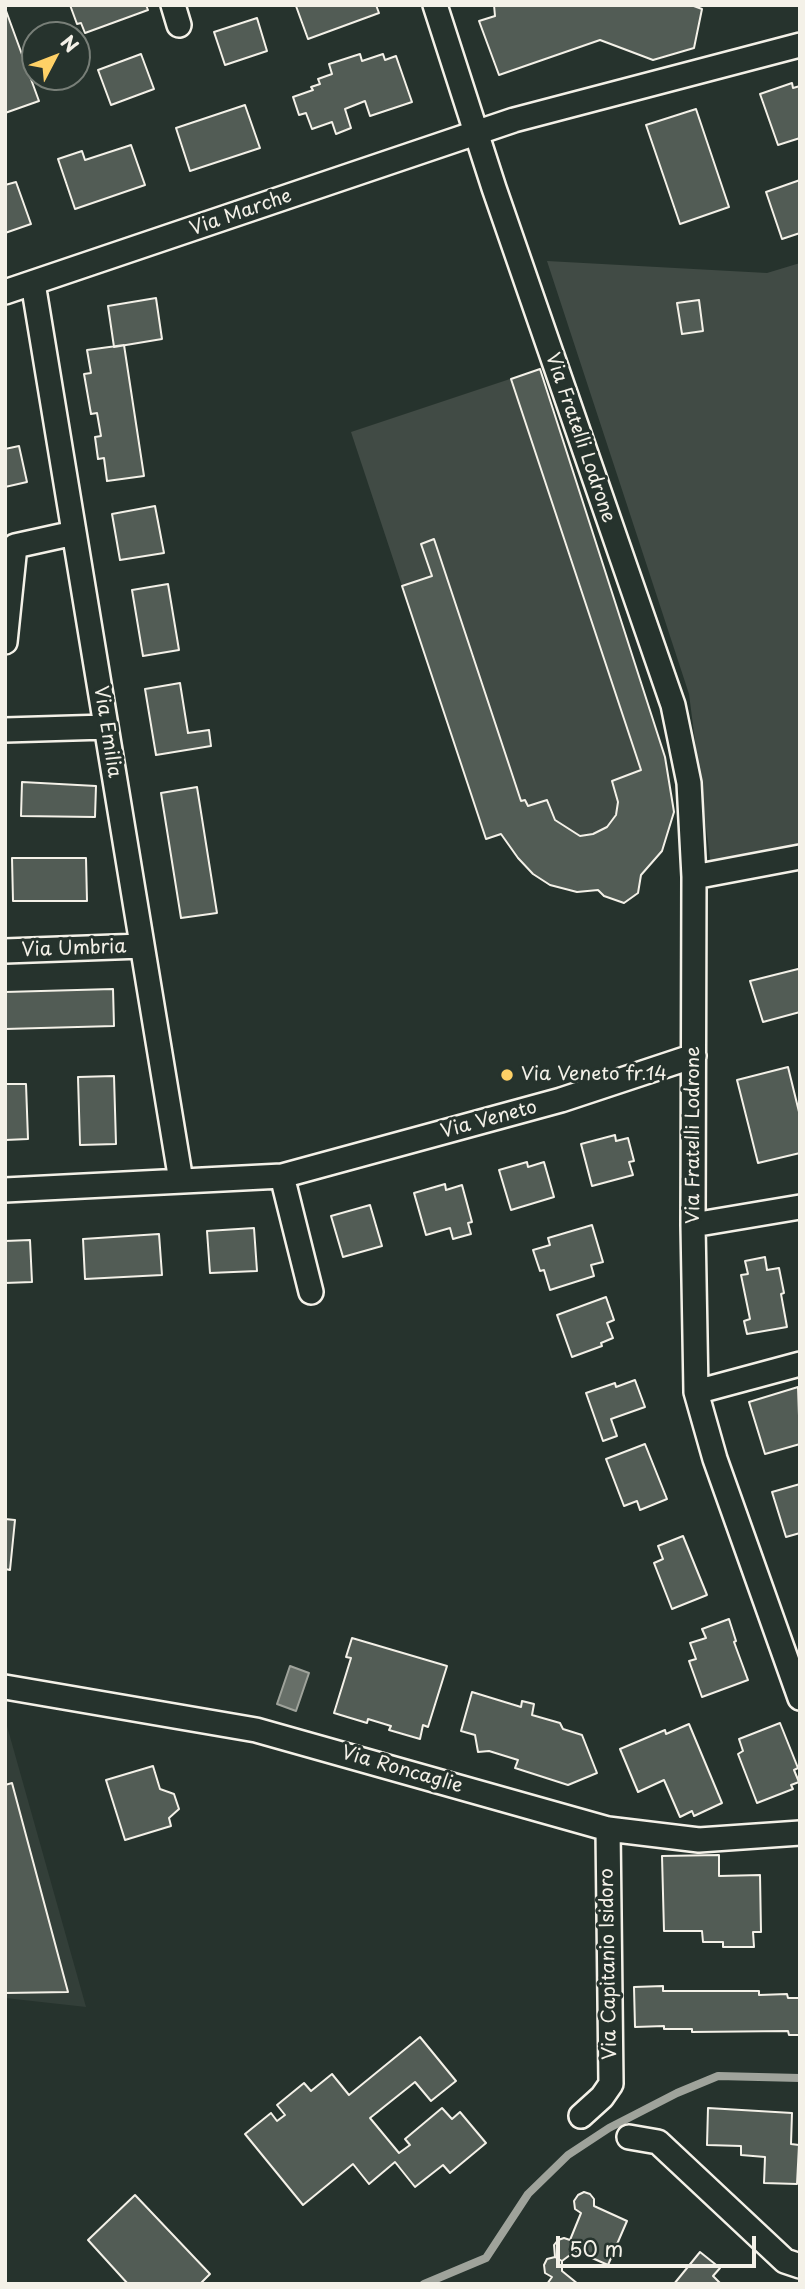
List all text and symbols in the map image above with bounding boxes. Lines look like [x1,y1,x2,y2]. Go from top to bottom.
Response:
north arrow [21,21,91,91]
text: N [55,28,86,58]
street label: Via Marche [187,185,295,241]
street label: Via Fratelli Lodrone [540,350,620,526]
street label: Via Emilia [88,684,126,780]
street label: Via Umbria [21,936,127,962]
street label: Via Fratelli Lodrone [683,1046,705,1224]
place label: Via Veneto fr.14 [521,1064,667,1086]
marker: Via Veneto fr.14 [499,1067,515,1083]
street label: Via Veneto [438,1096,540,1144]
street label: Via Roncaglie [339,1742,465,1798]
street label: Via Capitanio Isidoro [596,1868,622,2060]
scale bar [560,2222,760,2266]
text: 50 m [569,2232,623,2264]

